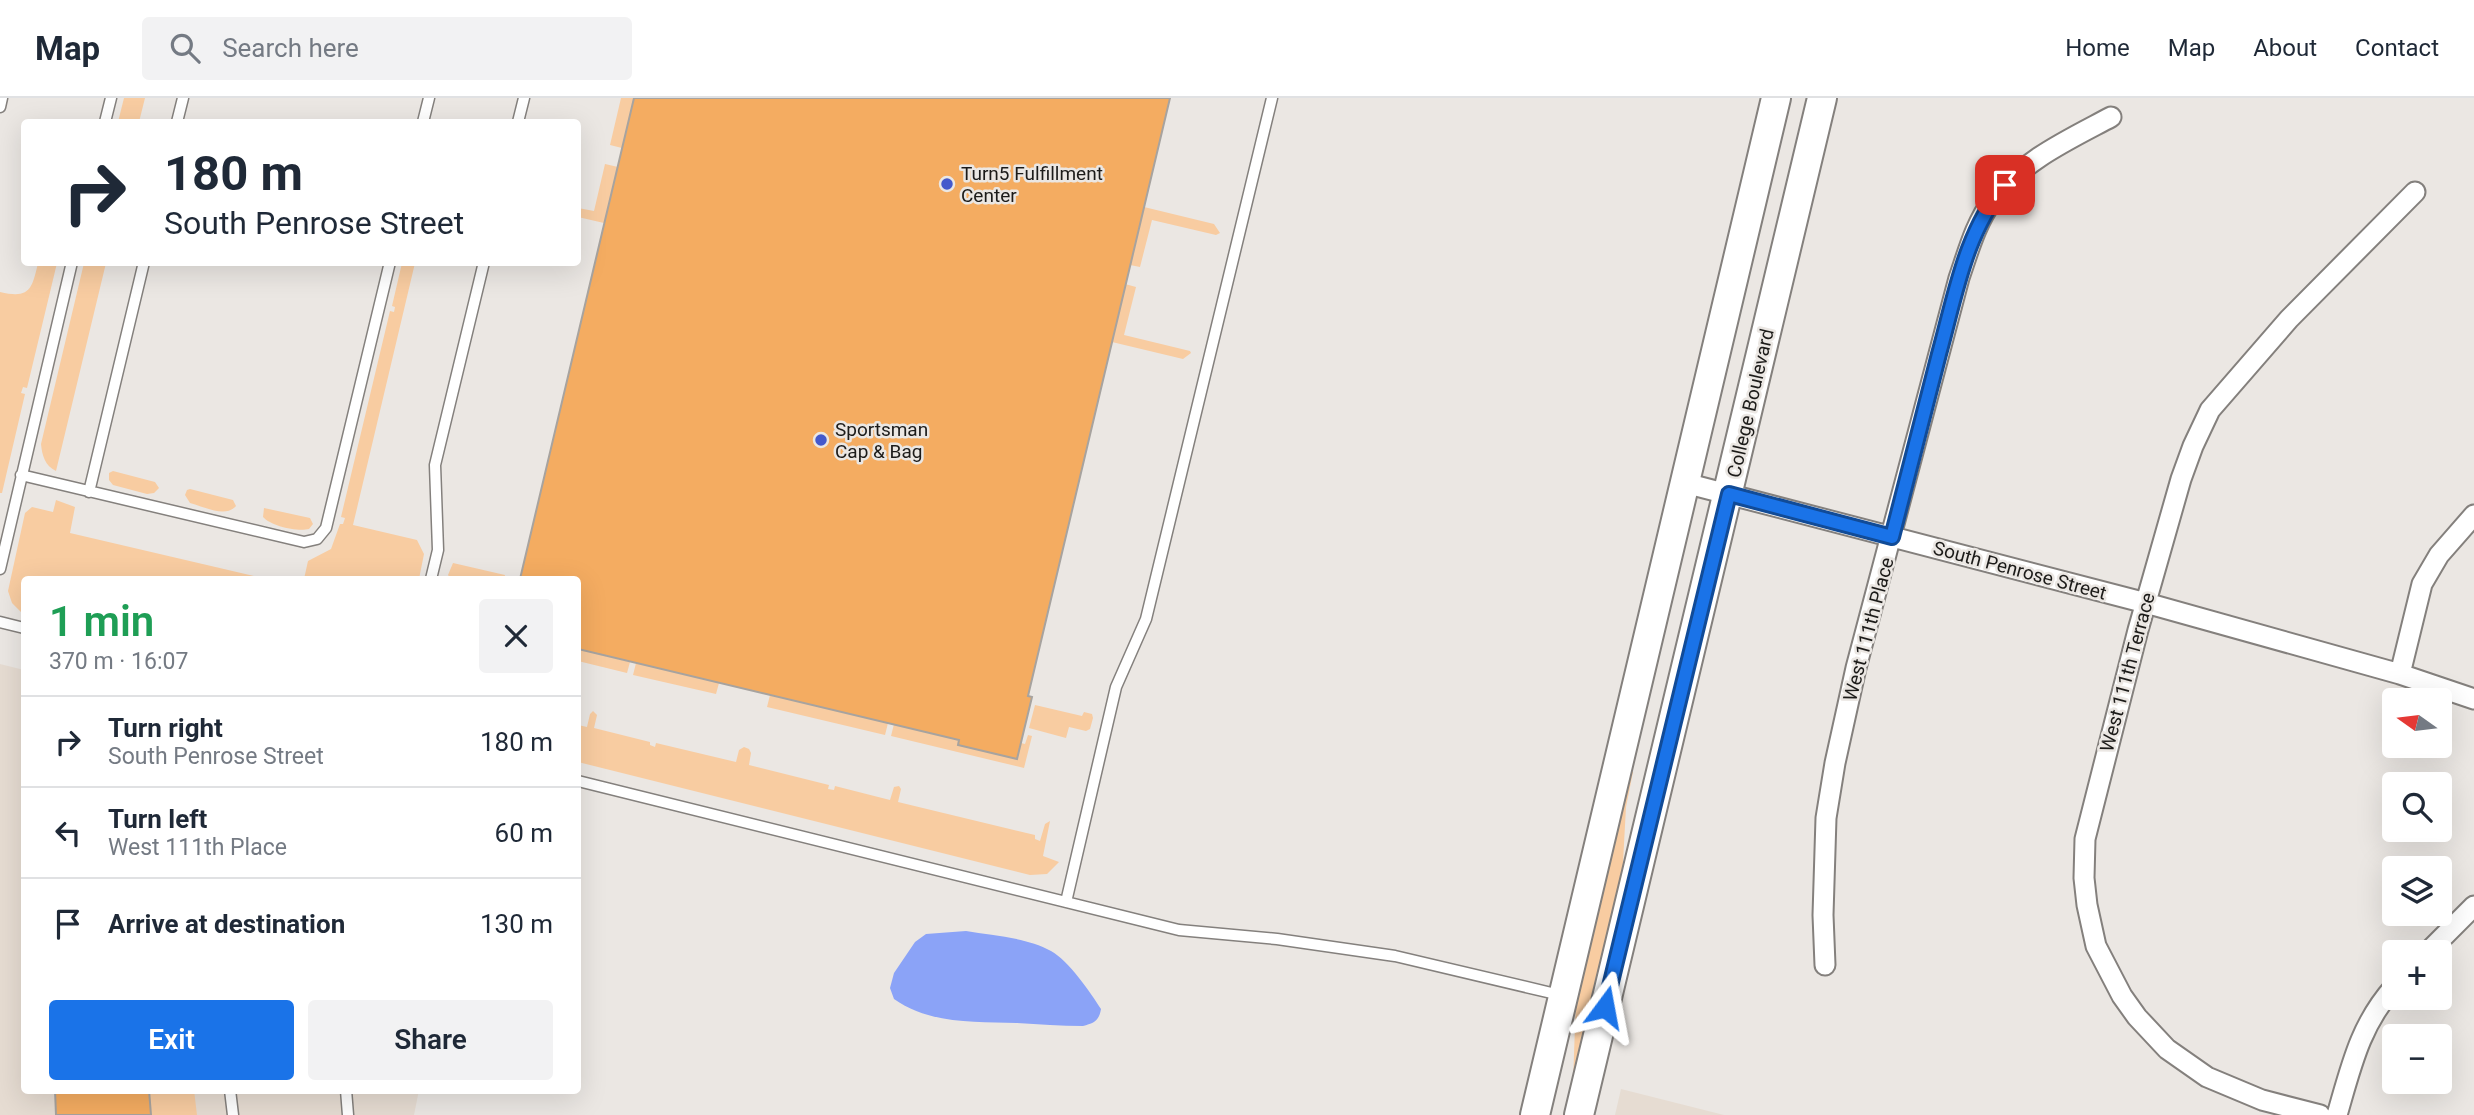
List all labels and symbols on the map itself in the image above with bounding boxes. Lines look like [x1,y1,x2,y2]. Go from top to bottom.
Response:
pin [1975,155,2035,215]
place label: Turn5 Fulfillment Center [961,162,1103,207]
marker: Turn5 Fulfillment Center [939,176,955,192]
street label: College Boulevard [1722,326,1779,480]
place label: Sportsman Cap & Bag [835,418,928,463]
marker: Sportsman Cap & Bag [813,432,829,448]
street label: South Penrose Street [1931,536,2109,605]
street label: West 111th Place [1838,555,1899,703]
street label: West 111th Terrace [2095,590,2160,754]
north arrow [2382,688,2452,758]
position arrow [1568,970,1642,1044]

